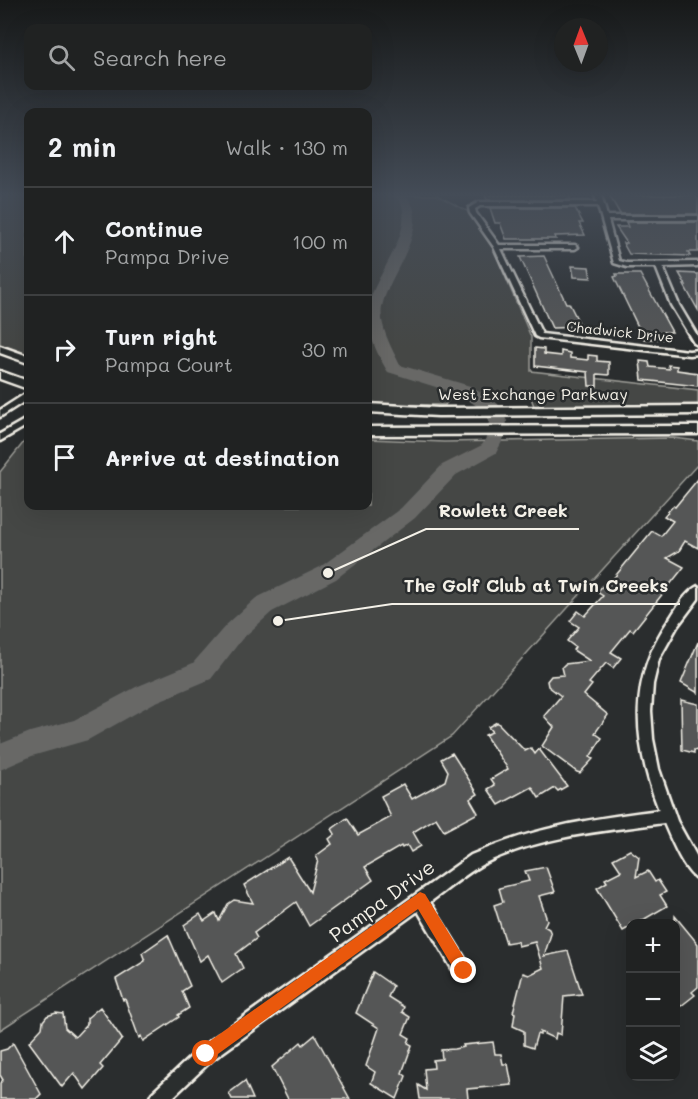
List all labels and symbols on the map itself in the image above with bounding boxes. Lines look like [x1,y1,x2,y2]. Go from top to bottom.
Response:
north arrow [554,18,608,72]
street label: Chadwick Drive [565,316,675,347]
street label: West Exchange Parkway [438,383,628,404]
callout: Rowlett Creek [426,493,579,529]
text: Rowlett Creek [438,498,568,522]
callout: The Golf Club at Twin Creeks [392,568,680,604]
text: The Golf Club at Twin Creeks [404,573,668,597]
street label: Pampa Drive [323,853,439,947]
route end [450,957,476,983]
route start [192,1040,218,1066]

